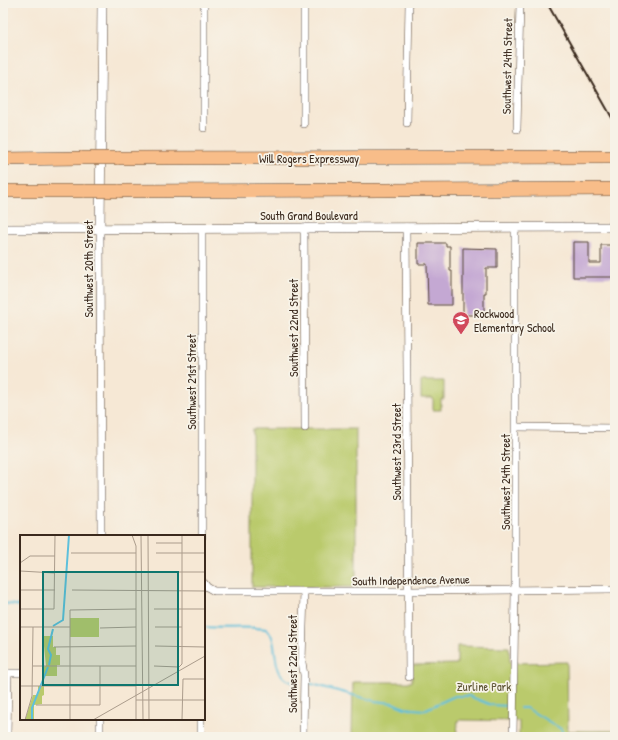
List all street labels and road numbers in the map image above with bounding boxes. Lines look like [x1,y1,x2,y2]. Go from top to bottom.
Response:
street label: Southwest 24th Street [498,17,516,114]
street label: Will Rogers Expressway [259,150,359,167]
street label: South Grand Boulevard [260,207,358,224]
street label: Southwest 20th Street [80,220,97,318]
street label: Southwest 22nd Street [285,278,302,377]
street label: Southwest 21st Street [183,333,200,430]
street label: Southwest 23rd Street [388,403,405,501]
street label: Southwest 24th Street [497,433,514,530]
street label: South Independence Avenue [352,570,470,590]
street label: Southwest 22nd Street [284,614,301,713]

